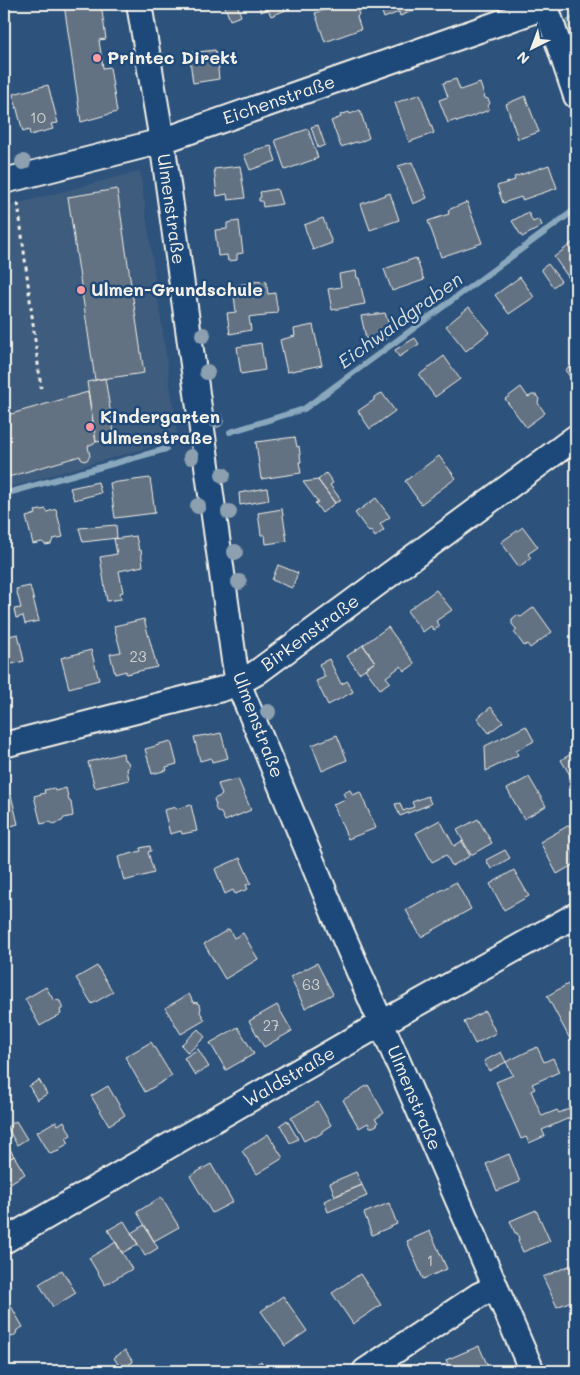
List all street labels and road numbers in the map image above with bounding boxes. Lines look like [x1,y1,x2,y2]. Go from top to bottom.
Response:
street label: Eichenstraße [219,69,338,129]
street label: Ulmenstraße [152,152,192,266]
street label: Birkenstraße [255,588,363,676]
street label: Ulmenstraße [228,668,290,781]
street label: Waldstraße [238,1040,339,1112]
street label: Ulmenstraße [382,1042,448,1154]

